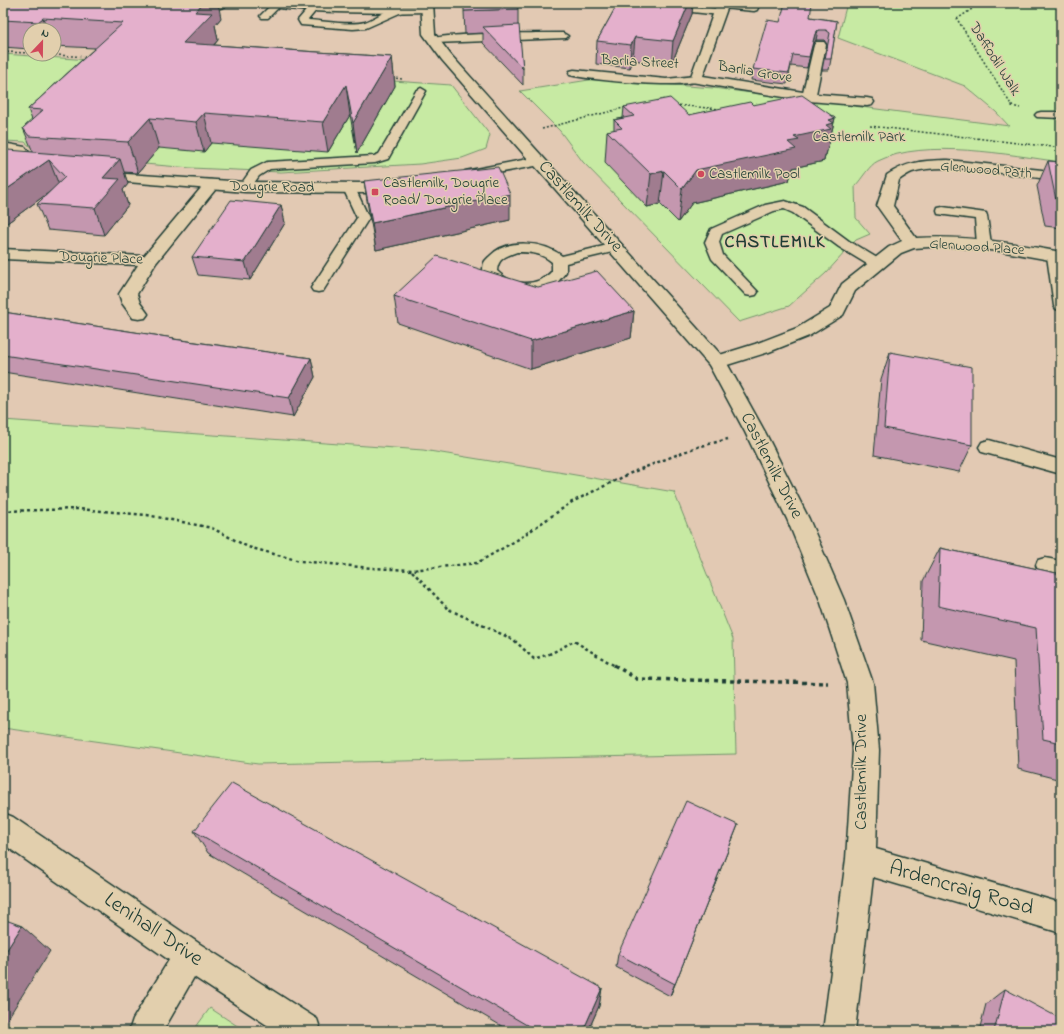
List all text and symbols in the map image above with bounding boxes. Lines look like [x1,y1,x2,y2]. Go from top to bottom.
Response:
street label: Daffodil Walk [963,17,1027,100]
north arrow [22,22,62,62]
text: N [39,25,52,42]
street label: Barlia Street [600,49,679,75]
street label: Barlia Grove [715,55,794,89]
park label: Castlemilk Park [813,126,906,148]
street label: Castlemilk Drive [531,155,629,260]
street label: Glenwood Path [939,155,1033,185]
place label: Castlemilk Pool [709,163,800,185]
marker: Castlemilk Pool [696,169,706,179]
place label: Castlemilk, Dougrie Road/ Dougrie Place [383,172,508,212]
street label: Dougrie Road [229,175,315,200]
marker: Castlemilk, Dougrie Road/ Dougrie Place [370,187,380,197]
district label: CASTLEMILK [725,230,826,256]
street label: Glenwood Place [929,233,1026,261]
street label: Dougrie Place [58,246,143,271]
street label: Castlemilk Drive [733,408,809,524]
street label: Castlemilk Drive [849,713,875,830]
street label: Ardencraig Road [885,853,1037,926]
street label: Lenihall Drive [97,885,209,975]

